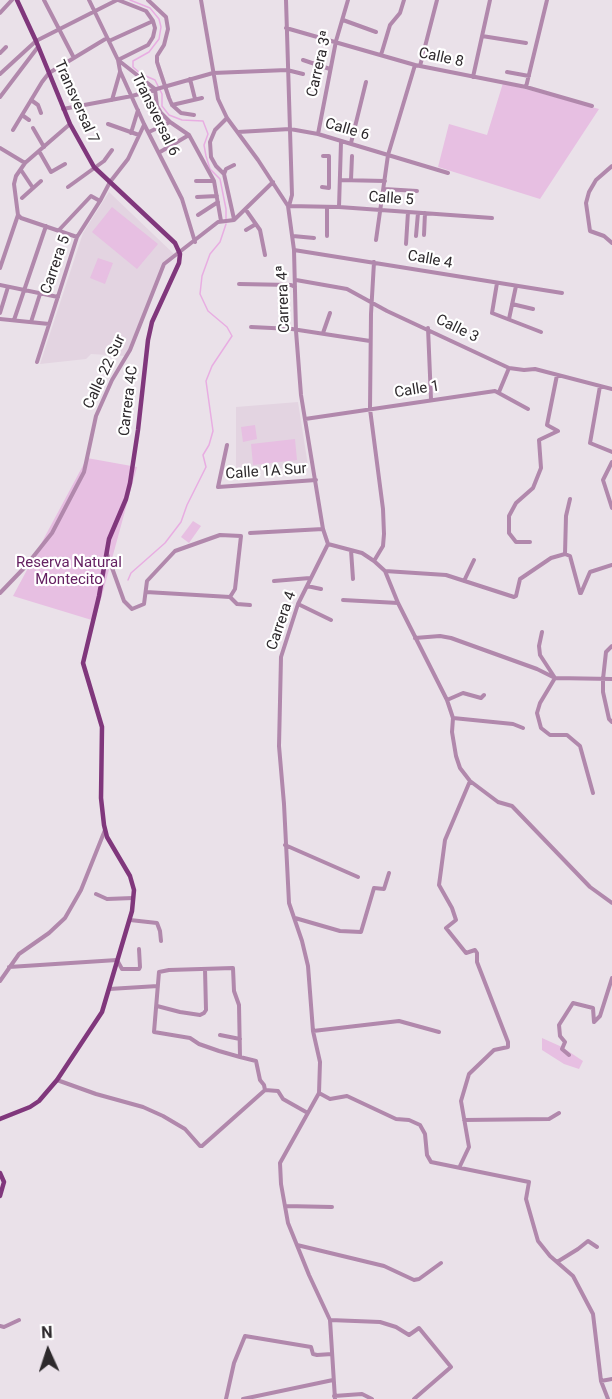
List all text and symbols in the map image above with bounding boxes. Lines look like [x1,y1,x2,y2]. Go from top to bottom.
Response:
street label: Carrera 3ª [304,29,336,99]
street label: Calle 8 [417,44,465,72]
street label: Transversal 7 [50,58,102,146]
street label: Transversal 6 [127,71,183,159]
street label: Calle 6 [323,115,371,145]
street label: Calle 5 [368,188,414,210]
street label: Carrera 5 [38,233,74,297]
street label: Calle 4 [406,247,454,273]
street label: Carrera 4ª [274,265,294,333]
street label: Calle 3 [433,311,481,347]
street label: Calle 22 Sur [80,332,130,412]
street label: Carrera 4C [116,365,142,437]
street label: Calle 1 [393,378,441,402]
street label: Calle 1A Sur [225,460,307,484]
park label: Reserva Natural Montecito [16,554,122,589]
street label: Carrera 4 [264,589,300,653]
north arrow [18,1321,78,1381]
text: N [41,1323,53,1342]

